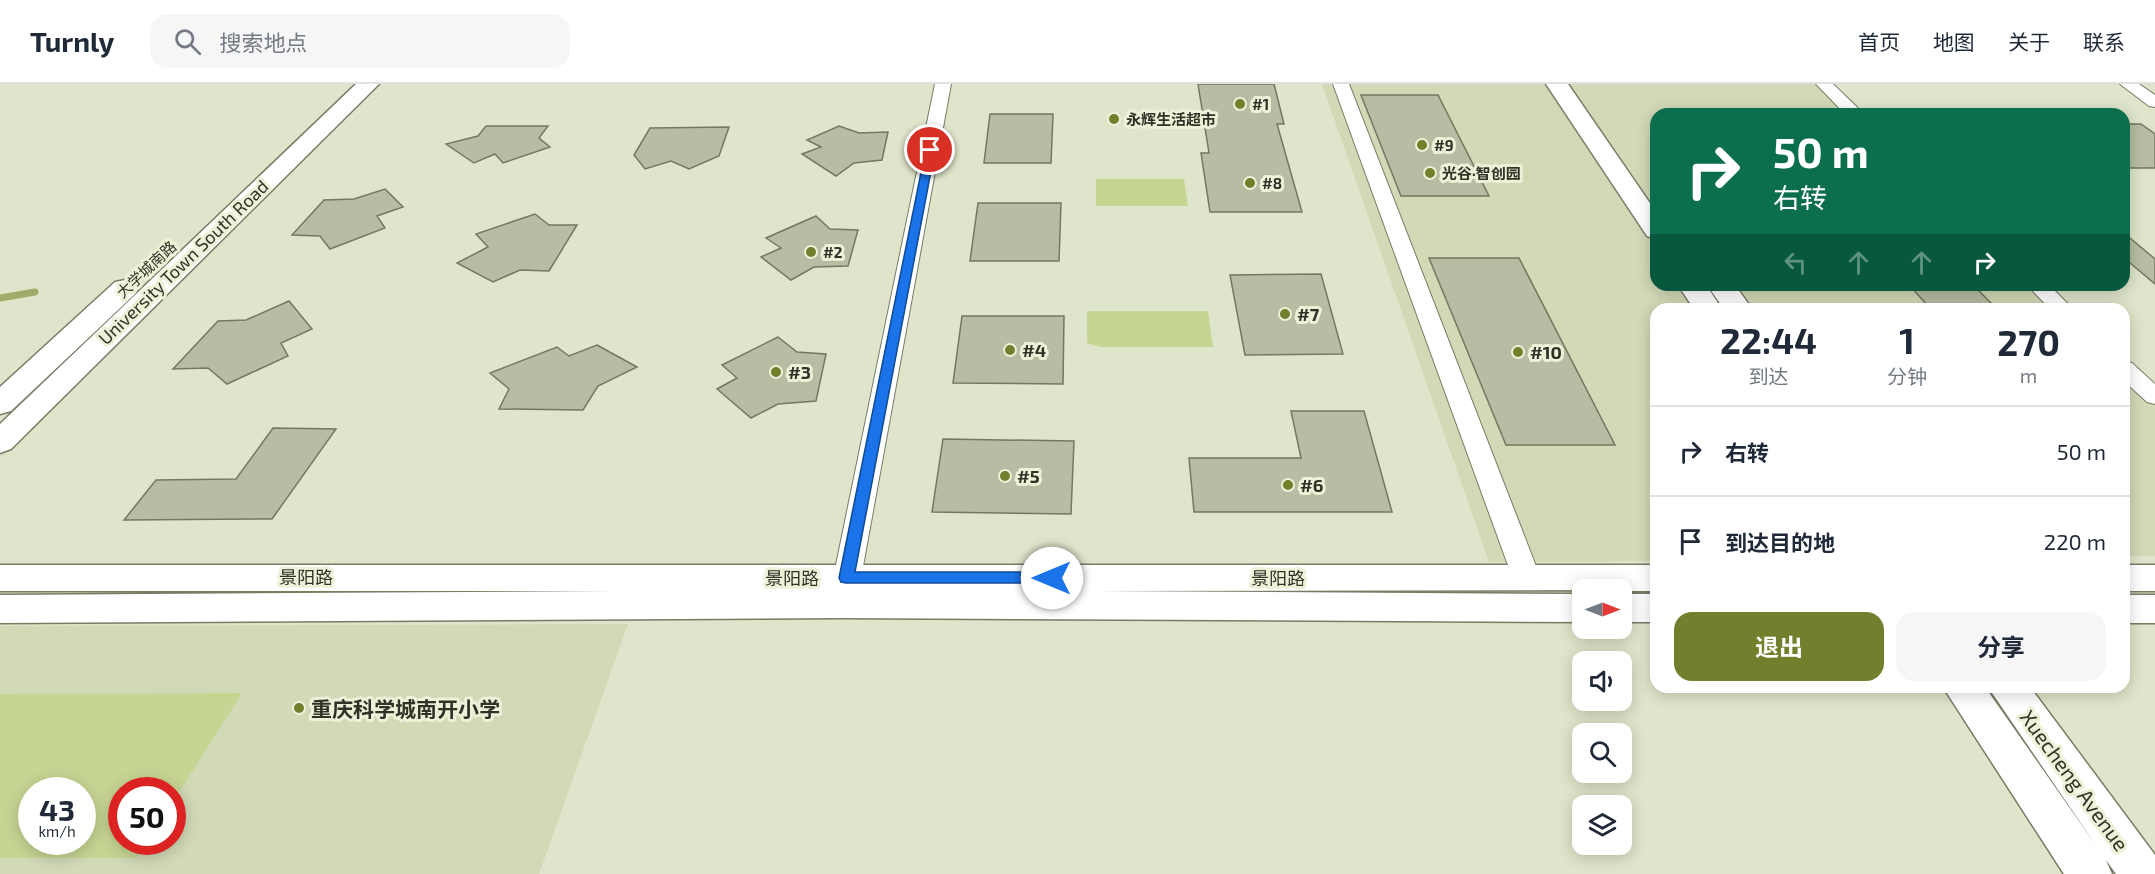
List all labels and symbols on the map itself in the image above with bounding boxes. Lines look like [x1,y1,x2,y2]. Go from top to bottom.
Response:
place label: #1 [1252,95,1269,113]
marker: #1 [1233,97,1247,111]
place label: 永辉生活超市 [1126,110,1216,128]
marker: 永辉生活超市 [1107,112,1121,126]
pin [904,124,955,175]
place label: #9 [1434,136,1454,154]
marker: #9 [1415,138,1429,152]
place label: 光谷·智创园 [1442,164,1521,182]
marker: 光谷·智创园 [1423,166,1437,180]
place label: #8 [1262,174,1282,192]
street label: University Town South Road [93,175,273,349]
marker: #8 [1243,176,1257,190]
street label: 大学城南路 [112,237,180,301]
place label: #2 [823,243,843,261]
marker: #2 [804,245,818,259]
place label: #7 [1297,303,1320,325]
marker: #7 [1278,307,1292,321]
place label: #4 [1022,339,1046,361]
place label: #10 [1530,341,1562,363]
marker: #4 [1003,343,1017,357]
marker: #10 [1511,345,1525,359]
place label: #3 [788,361,811,383]
marker: #3 [769,365,783,379]
place label: #5 [1017,465,1040,487]
marker: #5 [998,469,1012,483]
place label: #6 [1300,474,1323,496]
marker: #6 [1281,478,1295,492]
position arrow [1020,546,1084,610]
street label: 景阳路 [279,566,333,588]
street label: 景阳路 [765,567,819,589]
street label: 景阳路 [1251,567,1305,589]
north arrow [1572,579,1632,639]
place label: 重庆科学城南开小学 [311,696,500,721]
marker: 重庆科学城南开小学 [292,701,306,715]
street label: Xuecheng Avenue [2015,705,2135,855]
speed limit sign: 50 [108,777,186,855]

